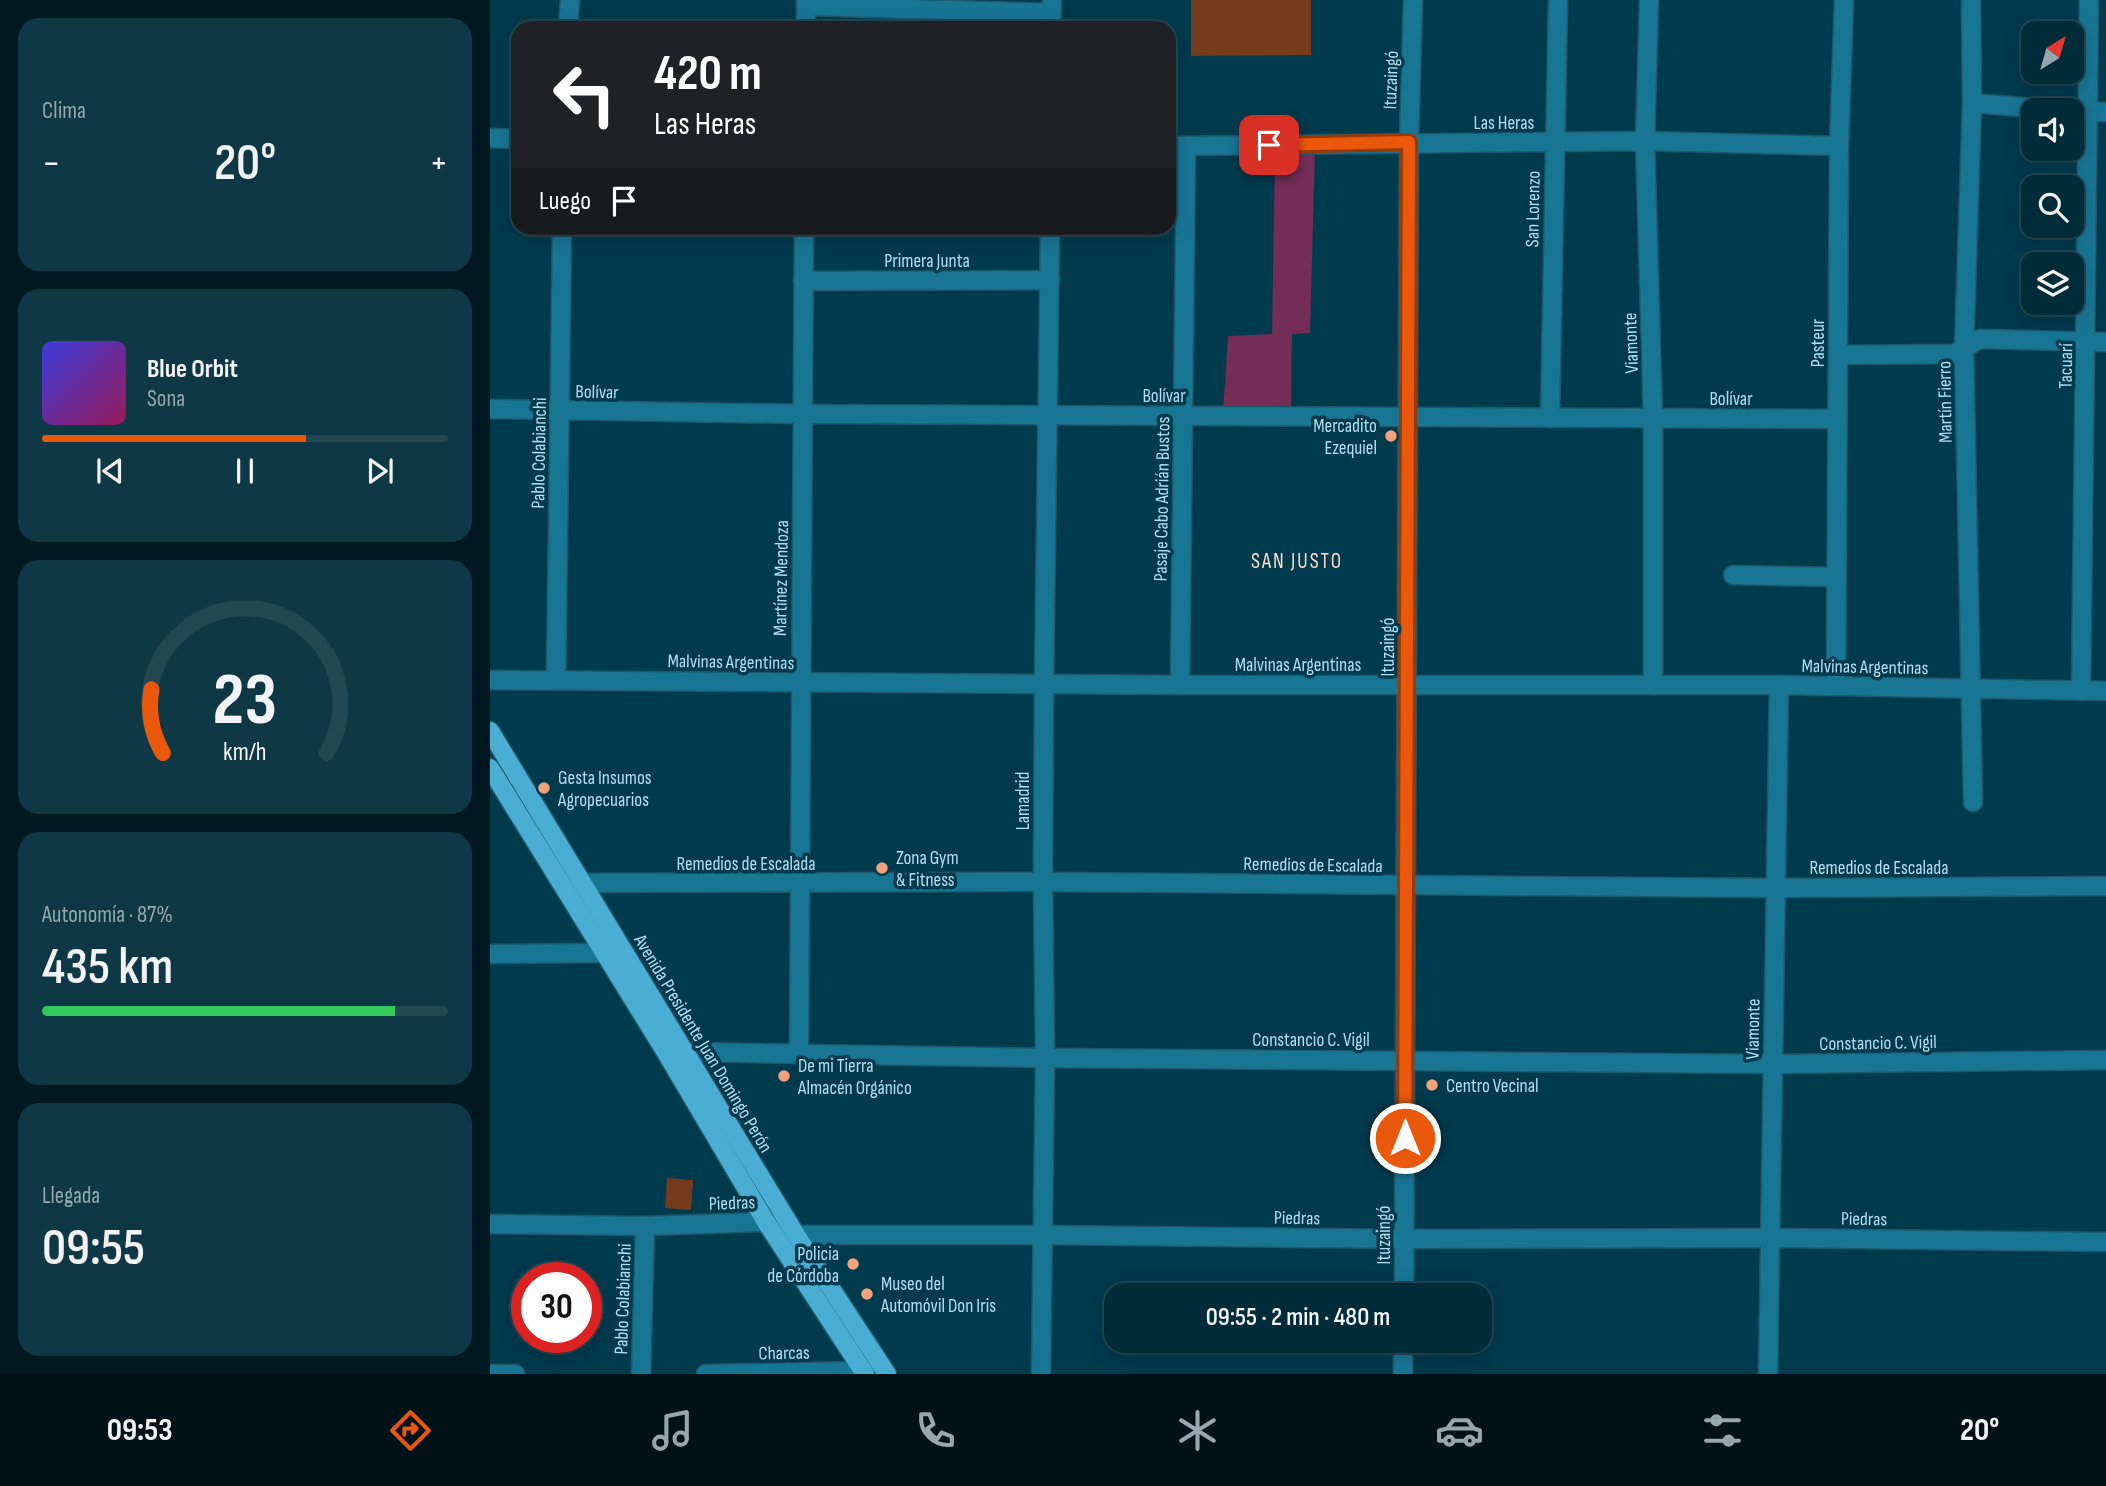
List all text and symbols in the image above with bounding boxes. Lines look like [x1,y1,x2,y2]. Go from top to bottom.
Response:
north arrow [2021,21,2084,84]
map controls [2021,21,2084,315]
text: 420 m [654,45,762,104]
icon: left [539,49,630,140]
street label: Ituzaingó [1379,50,1404,110]
text: Clima [42,97,86,125]
button: sound [2021,98,2084,161]
text: Las Heras [654,105,756,144]
street label: Las Heras [1474,112,1535,135]
pin [1239,115,1299,175]
icon: arrive [1250,126,1288,164]
text: 20° [214,132,276,195]
text: − [42,141,61,186]
text: + [429,141,448,186]
street label: San Lorenzo [1521,170,1546,248]
button: search [2021,175,2084,238]
icon: arrive [605,182,643,220]
text: Luego [539,186,591,217]
street label: Primera Junta [884,250,970,273]
button: layers [2021,252,2084,315]
street label: Viamonte [1619,312,1644,374]
street label: Pasteur [1807,318,1830,367]
street label: Tacuarí [2055,343,2078,389]
text: Blue Orbit [147,354,238,385]
street label: Martín Fierro [1933,361,1958,443]
street label: Bolívar [575,381,619,404]
text: Sona [147,385,185,413]
street label: Bolívar [1142,385,1186,408]
street label: Bolívar [1709,388,1753,411]
street label: Pablo Colabianchi [527,397,552,509]
place label: Mercadito Ezequiel [1313,415,1377,460]
street label: Pasaje Cabo Adrián Bustos [1150,416,1175,582]
marker: Mercadito Ezequiel [1383,428,1399,444]
icon: previous [91,452,129,490]
icon: pause [226,452,264,490]
icon: next [361,452,399,490]
street label: Martínez Mendoza [769,520,794,636]
district label: SAN JUSTO [1251,549,1343,574]
street label: Ituzaingó [1377,618,1400,676]
street label: Malvinas Argentinas [667,650,795,675]
street label: Malvinas Argentinas [1235,654,1362,677]
street label: Malvinas Argentinas [1801,655,1929,680]
text: 23 [213,657,277,745]
text: km/h [223,737,267,768]
place label: Gesta Insumos Agropecuarios [557,767,652,812]
street label: Lamadrid [1012,772,1035,830]
marker: Gesta Insumos Agropecuarios [536,780,552,796]
place label: Zona Gym & Fitness [896,847,959,892]
street label: Remedios de Escalada [676,853,816,876]
street label: Remedios de Escalada [1243,853,1383,878]
street label: Remedios de Escalada [1809,857,1949,880]
marker: Zona Gym & Fitness [874,860,890,876]
text: Autonomía · 87% [42,901,173,929]
street label: Avenida Presidente Juan Domingo Perón [628,930,777,1157]
text: 435 km [42,936,173,999]
street label: Viamonte [1741,998,1766,1060]
street label: Constancio C. Vigil [1252,1029,1370,1052]
street label: Constancio C. Vigil [1819,1031,1937,1056]
place label: De mi Tierra Almacén Orgánico [797,1055,912,1100]
marker: De mi Tierra Almacén Orgánico [776,1068,792,1084]
place label: Centro Vecinal [1446,1075,1539,1098]
marker: Centro Vecinal [1424,1077,1440,1093]
position arrow [1368,1101,1442,1175]
text: Llegada [42,1182,100,1210]
street label: Piedras [708,1191,756,1216]
street label: Ituzaingó [1373,1206,1396,1264]
street label: Piedras [1274,1207,1321,1230]
street label: Piedras [1841,1208,1888,1231]
text: 09:55 [42,1217,145,1280]
street label: Pablo Colabianchi [610,1243,637,1355]
place label: Policia de Córdoba [767,1243,839,1288]
marker: Policia de Córdoba [845,1256,861,1272]
speed limit sign: 30 [511,1262,602,1353]
place label: Museo del Automóvil Don Iris [880,1273,996,1318]
marker: Museo del Automóvil Don Iris [859,1286,875,1302]
text: 09:55 · 2 min · 480 m [1206,1302,1390,1333]
street label: Charcas [758,1342,810,1365]
icon: directions [386,1406,435,1455]
icon: music [648,1406,697,1455]
icon: phone [911,1406,960,1455]
icon: climate [1173,1406,1222,1455]
icon: car [1435,1406,1484,1455]
icon: filters [1698,1406,1747,1455]
text: 09:53 [107,1411,173,1450]
text: 20° [1960,1411,1999,1450]

